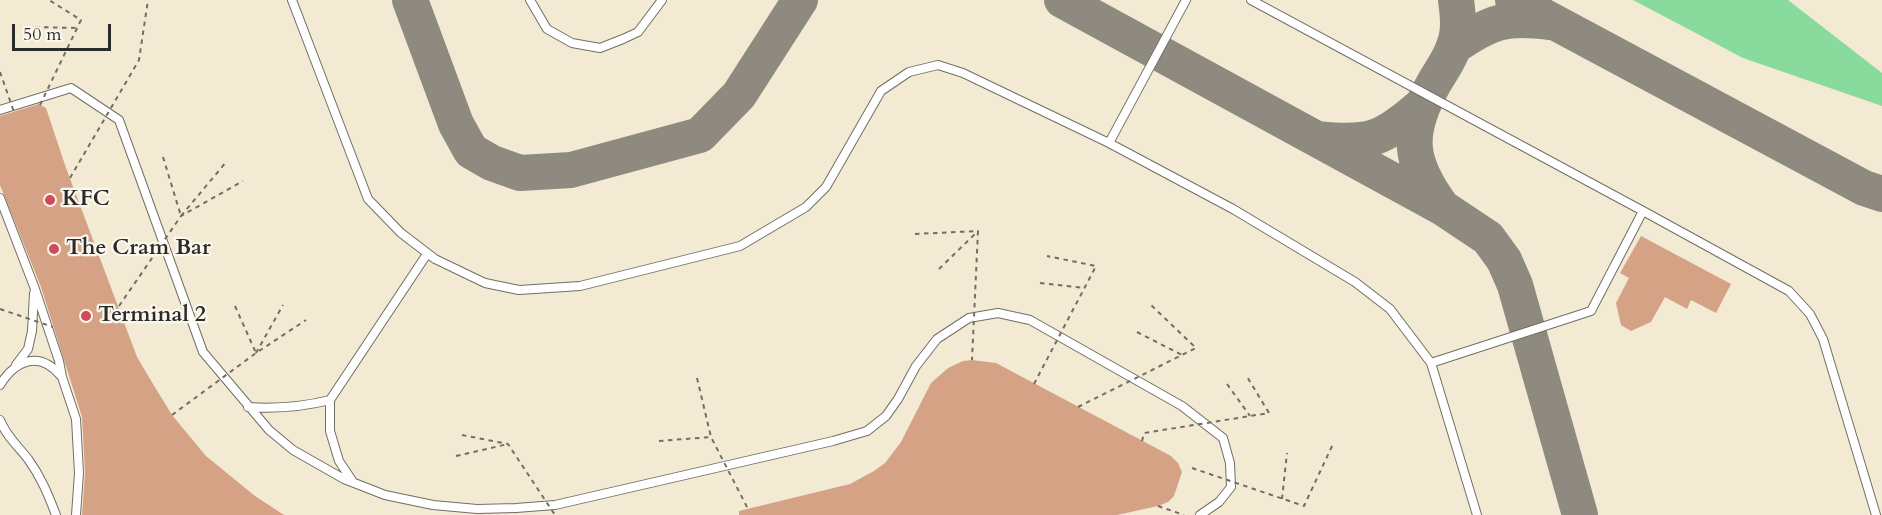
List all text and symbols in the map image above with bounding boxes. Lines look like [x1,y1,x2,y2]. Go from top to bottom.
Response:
scale bar [15,12,114,50]
text: 50 m [23,22,62,47]
place label: KFC [62,187,110,213]
marker: KFC [43,193,57,207]
place label: The Cram Bar [66,236,211,262]
marker: The Cram Bar [47,242,61,256]
place label: Terminal 2 [98,303,206,329]
marker: Terminal 2 [79,309,93,323]

